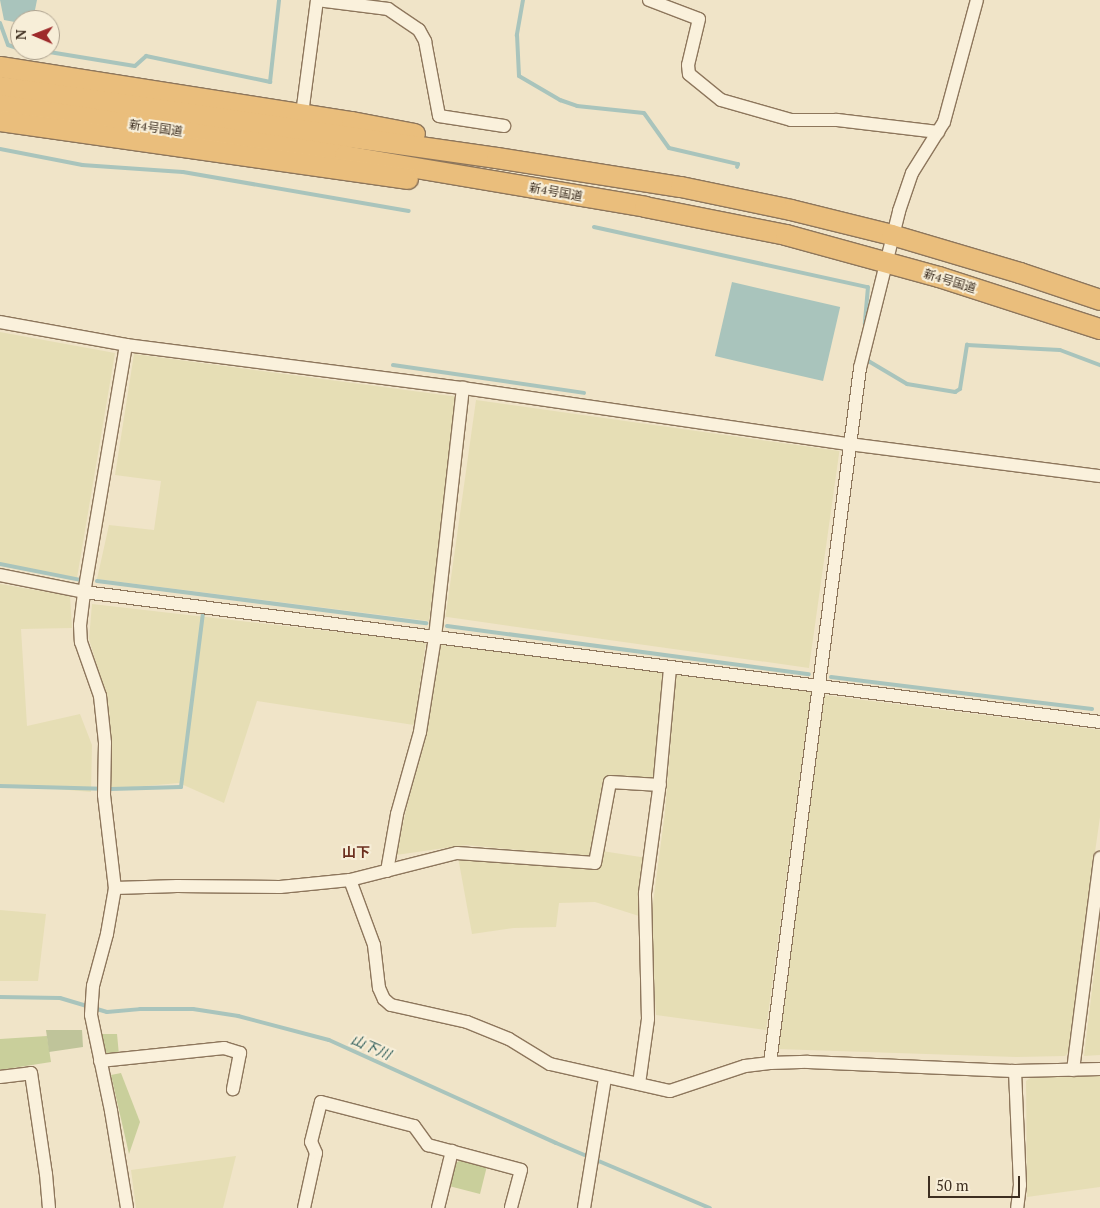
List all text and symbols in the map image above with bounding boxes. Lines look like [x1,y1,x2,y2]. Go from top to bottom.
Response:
north arrow [10,10,60,60]
text: N [11,29,30,40]
street label: 新4号国道 [128,117,184,139]
street label: 新4号国道 [528,180,584,204]
street label: 新4号国道 [922,266,978,296]
district label: 山下 [342,844,370,860]
water label: 山下川 [348,1031,394,1063]
scale bar [930,1166,1022,1198]
text: 50 m [936,1175,969,1195]

